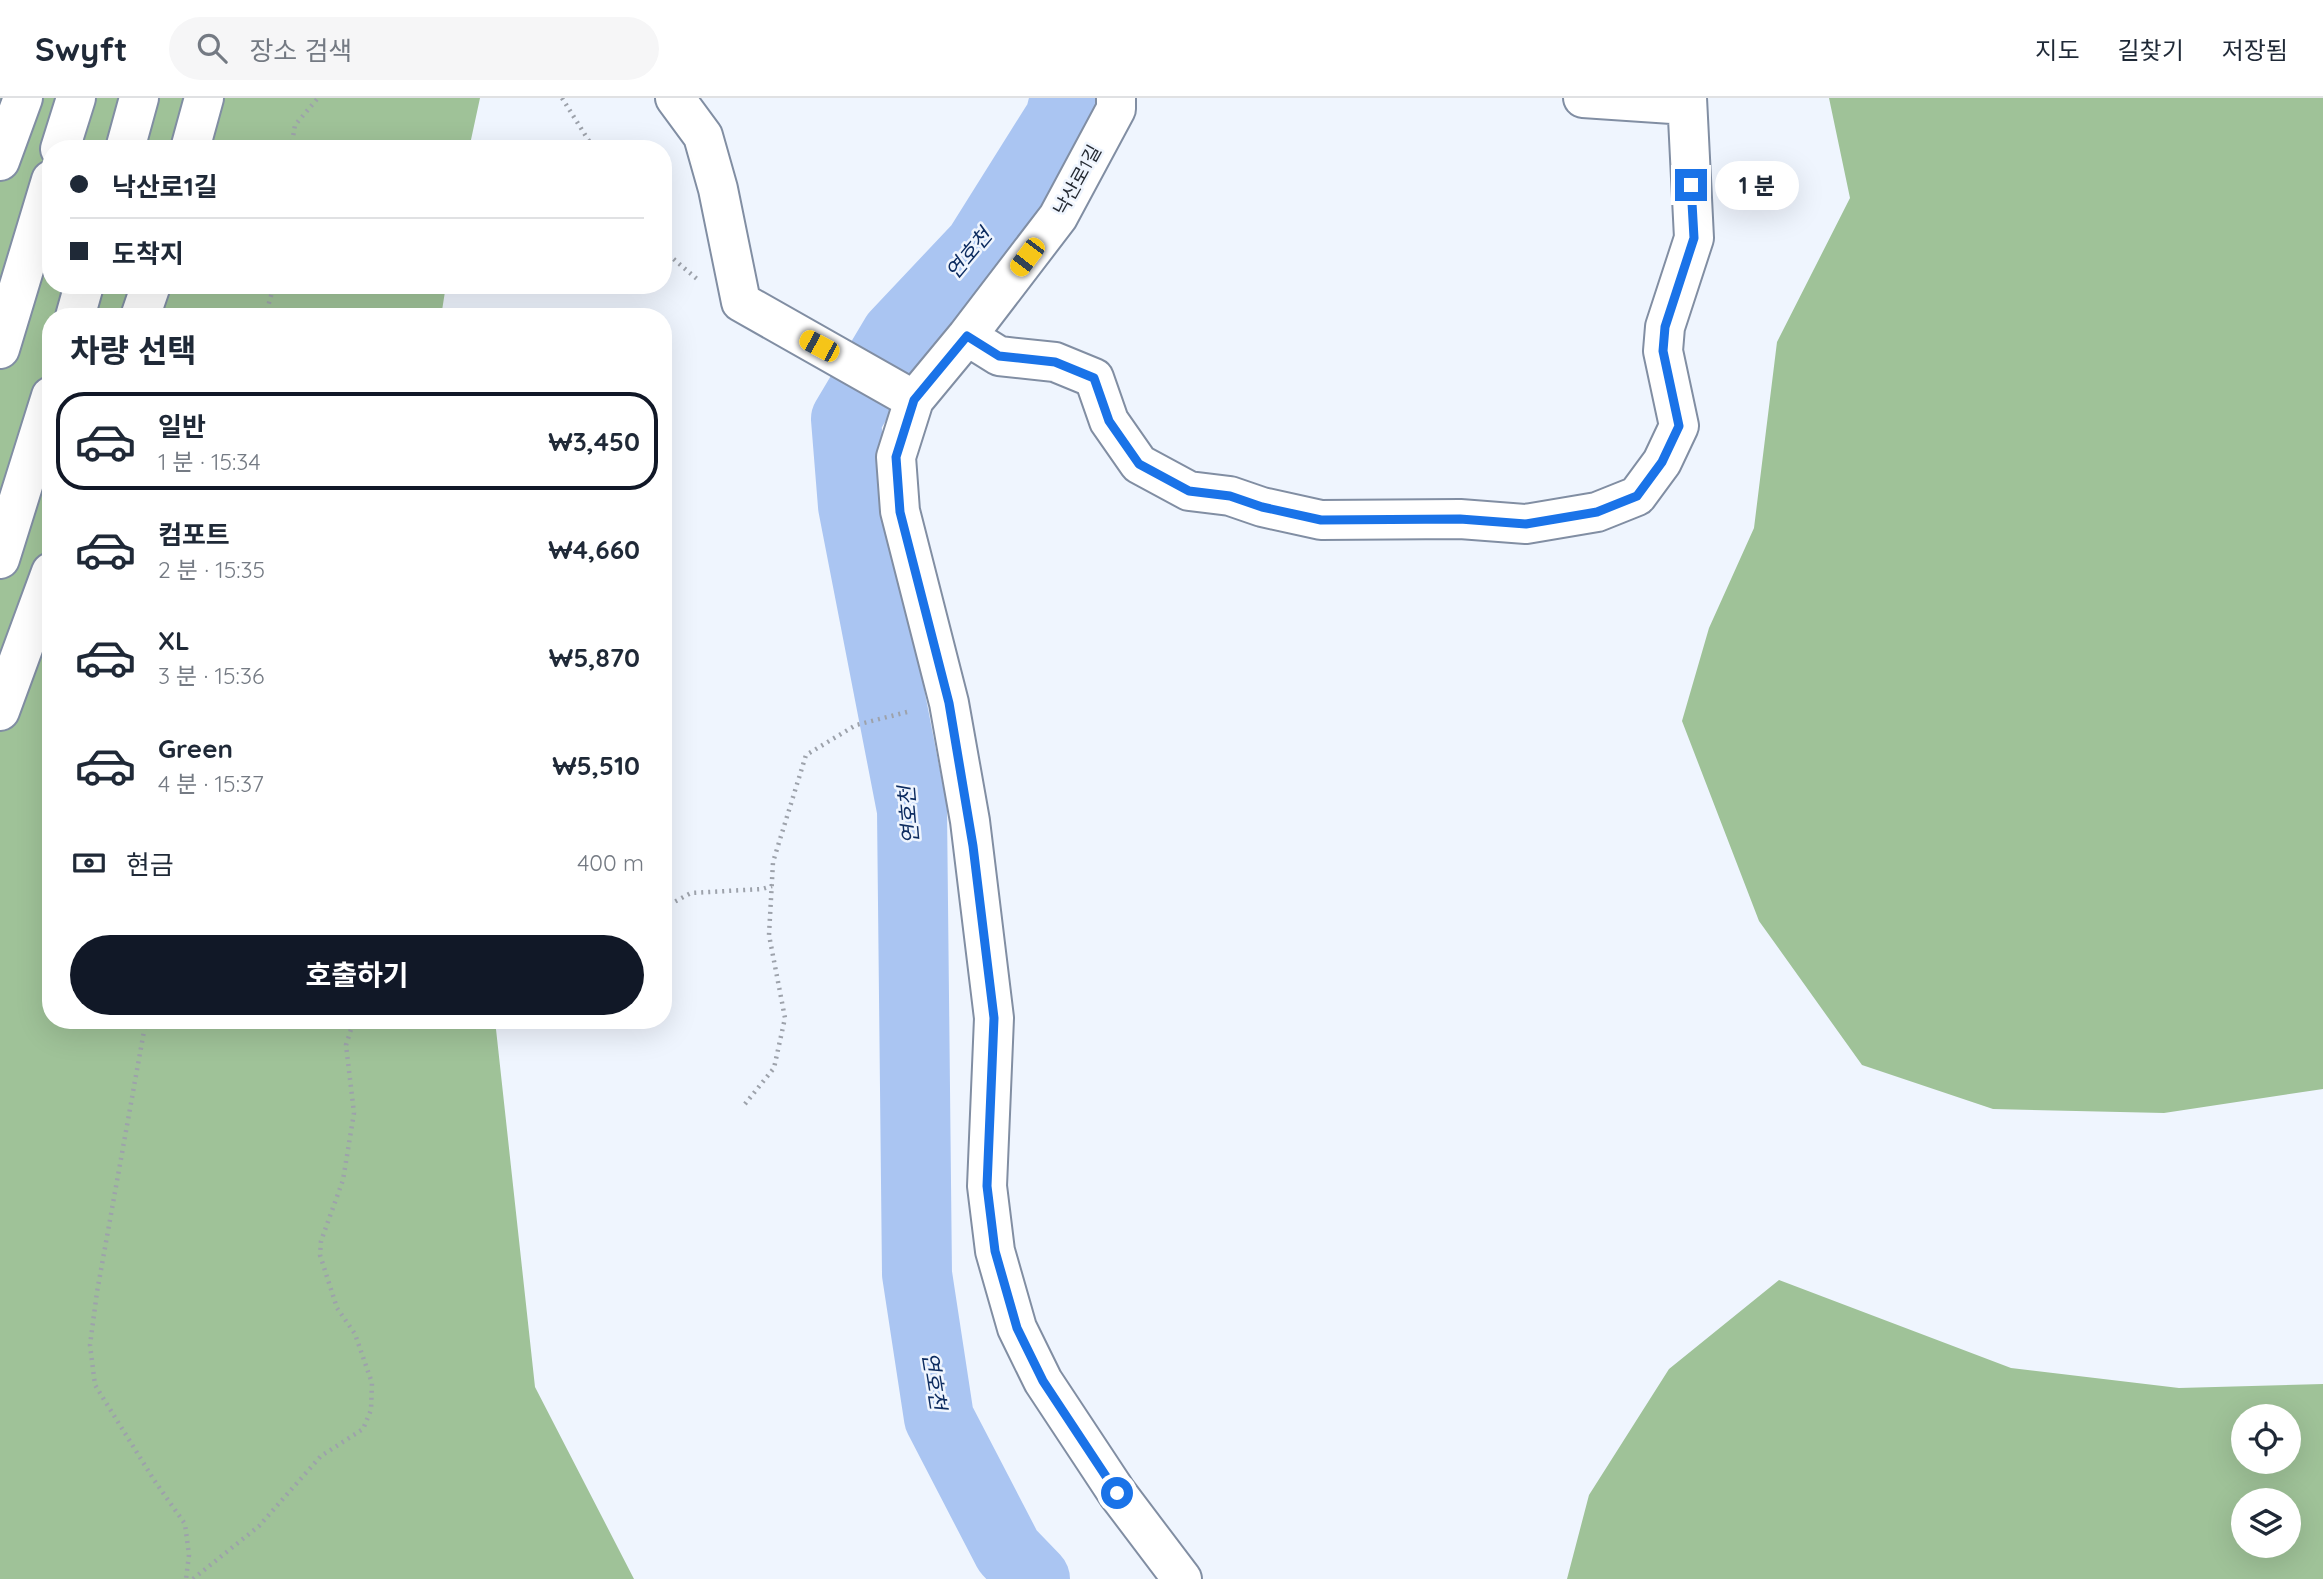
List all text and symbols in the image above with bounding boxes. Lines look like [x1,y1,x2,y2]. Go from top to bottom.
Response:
search box [169,17,659,80]
text: Swyft [35,28,127,69]
icon: search [193,29,231,67]
text: 장소 검색 [249,34,352,67]
text: 지도 [2035,35,2080,65]
text: 길찾기 [2118,35,2184,65]
text: 저장됨 [2222,35,2288,65]
street label: 낙산로1길 [1048,141,1106,219]
callout: 1 분 [1716,160,1800,210]
route end [1675,169,1707,201]
text: 낙산로1길 [112,170,218,203]
text: 1 분 [1739,171,1775,200]
water label: 연호천 [940,221,999,284]
car [1006,234,1049,280]
text: 도착지 [112,237,184,270]
car [796,327,843,365]
text: 차량 선택 [70,330,197,370]
icon: car [74,410,137,473]
text: 일반 [158,410,206,443]
text: ₩3,450 [548,425,640,458]
text: 1 분 · 15:34 [158,447,261,476]
icon: car [74,518,137,581]
text: 컴포트 [158,518,230,551]
text: ₩4,660 [548,533,640,566]
text: 2 분 · 15:35 [158,555,265,584]
text: XL [158,624,190,657]
icon: car [74,626,137,689]
text: ₩5,870 [549,641,640,674]
text: 3 분 · 15:36 [158,661,264,690]
text: Green [158,732,233,765]
icon: car [74,734,137,797]
text: ₩5,510 [552,749,640,782]
text: 4 분 · 15:37 [158,769,264,798]
water label: 연호천 [892,782,923,845]
icon: cash [70,844,108,882]
text: 현금 [126,848,174,881]
text: 400 m [577,848,644,877]
button: 호출하기 [70,935,644,1015]
water label: 연호천 [918,1350,953,1414]
map controls [2231,1404,2301,1558]
button: locate [2231,1404,2301,1474]
route start [1101,1477,1133,1509]
button: layers [2231,1488,2301,1558]

